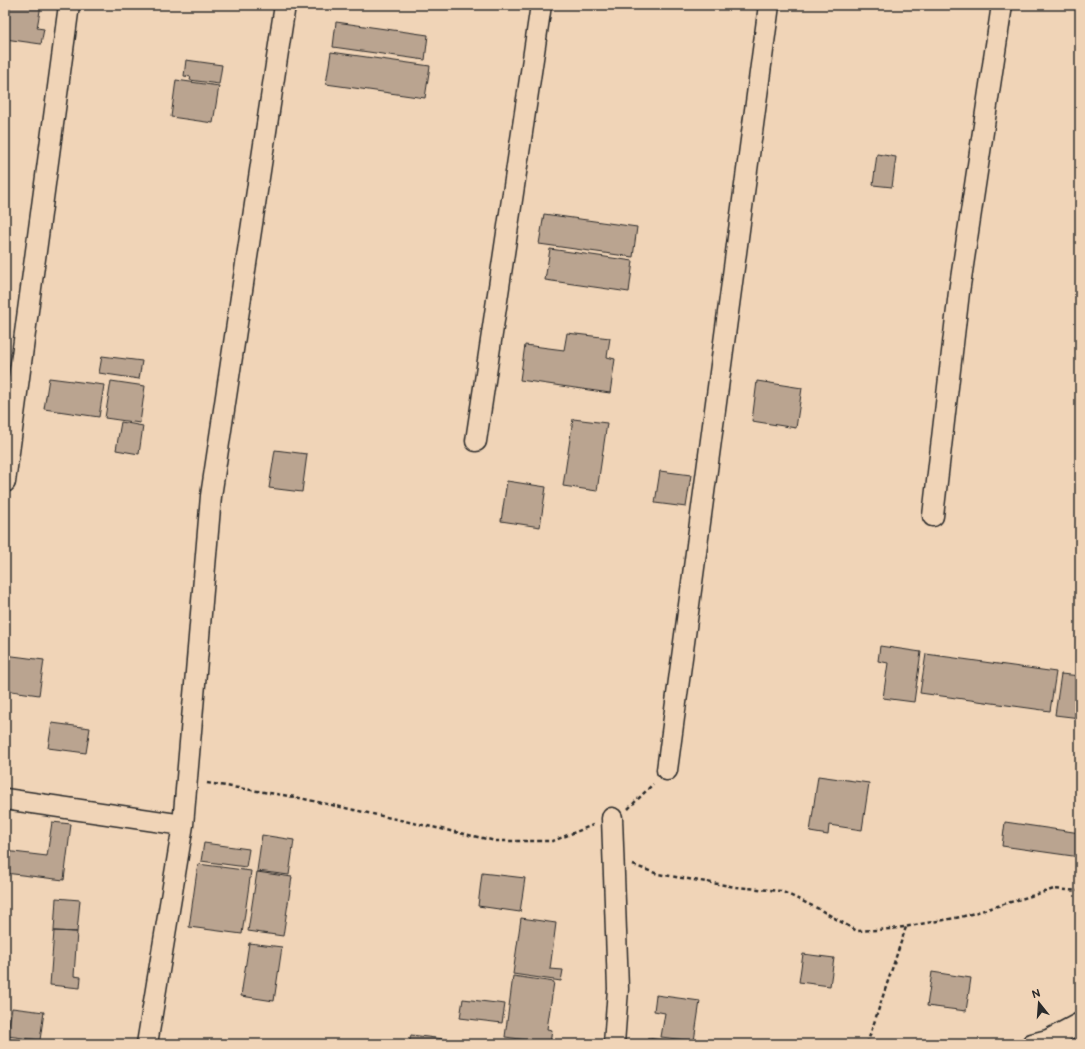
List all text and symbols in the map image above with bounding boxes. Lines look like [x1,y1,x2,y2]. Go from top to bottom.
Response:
north arrow [1019,983,1059,1023]
text: N [1030,986,1042,1001]

